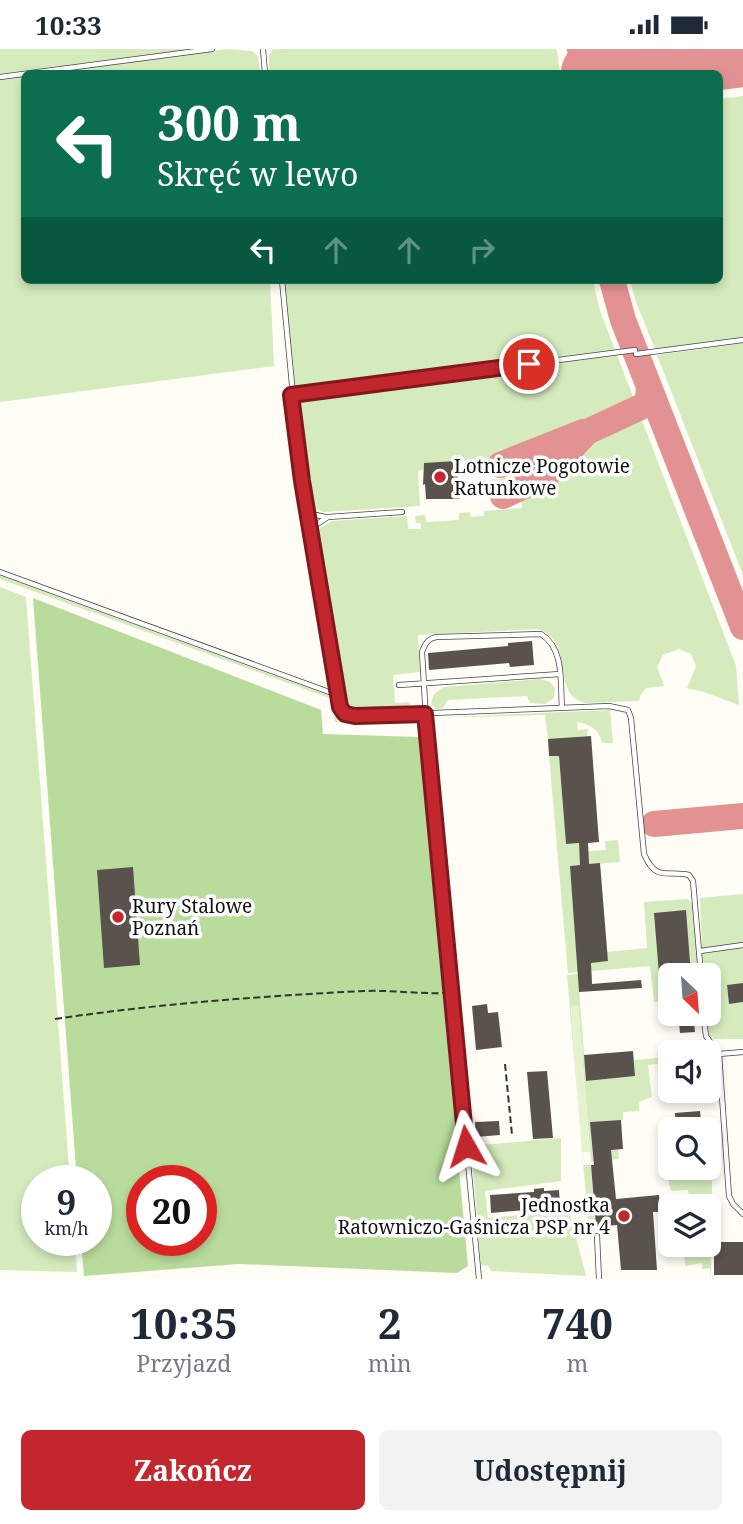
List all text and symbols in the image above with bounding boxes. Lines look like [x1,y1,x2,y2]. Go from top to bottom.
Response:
text: 10:33 [35,7,102,43]
text: 300 m [157,89,301,155]
icon: left [42,98,133,189]
text: Skręć w lewo [157,152,358,195]
icon: left [244,231,282,269]
icon: ahead [317,231,355,269]
icon: ahead [390,231,428,269]
icon: right [463,231,501,269]
pin [499,334,559,394]
icon: arrive [510,345,548,383]
place label: Lotnicze Pogotowie Ratunkowe [454,453,630,501]
marker: Lotnicze Pogotowie Ratunkowe [432,469,448,485]
place label: Rury Stalowe Poznań [132,893,252,941]
marker: Rury Stalowe Poznań [110,909,126,925]
north arrow [658,963,721,1025]
map controls [658,963,721,1257]
button: sound [658,1040,721,1103]
position arrow [429,1109,503,1183]
button: search [658,1117,721,1180]
speed limit sign: 20 [126,1165,217,1256]
text: 9 [57,1178,76,1225]
place label: Jednostka Ratowniczo-Gaśnicza PSP nr 4 [338,1192,610,1240]
button: layers [658,1194,721,1257]
marker: Jednostka Ratowniczo-Gaśnicza PSP nr 4 [616,1208,632,1224]
text: km/h [44,1216,89,1240]
text: 10:35 [130,1294,238,1351]
text: 2 [378,1294,402,1351]
text: 740 [542,1294,613,1351]
text: Przyjazd [136,1347,231,1379]
text: min [368,1347,412,1379]
text: m [566,1347,588,1379]
button: Zakończ [21,1430,365,1510]
button: Udostępnij [379,1430,722,1510]

